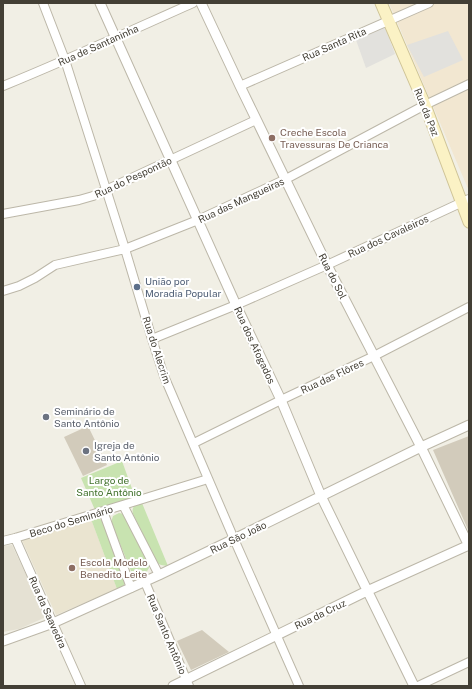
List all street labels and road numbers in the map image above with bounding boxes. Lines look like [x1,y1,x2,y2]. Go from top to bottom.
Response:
street label: Rua de Santaninha [56,22,140,68]
street label: Rua Santa Rita [300,25,368,63]
street label: Rua da Paz [412,86,442,138]
street label: Rua do Pespontão [93,154,174,200]
street label: Rua das Mangueiras [196,175,286,225]
street label: Rua dos Cavaleiros [346,212,430,260]
street label: Rua do Sol [316,251,350,301]
street label: Rua dos Afogados [232,305,278,385]
street label: Rua do Alecrim [140,315,174,385]
street label: Rua das Flôres [299,356,365,396]
street label: Beco do Seminário [28,503,114,539]
street label: Rua São João [208,518,268,556]
street label: Rua da Saavedra [27,574,69,650]
street label: Rua Santo Antônio [145,592,189,676]
street label: Rua da Cruz [292,596,348,632]

